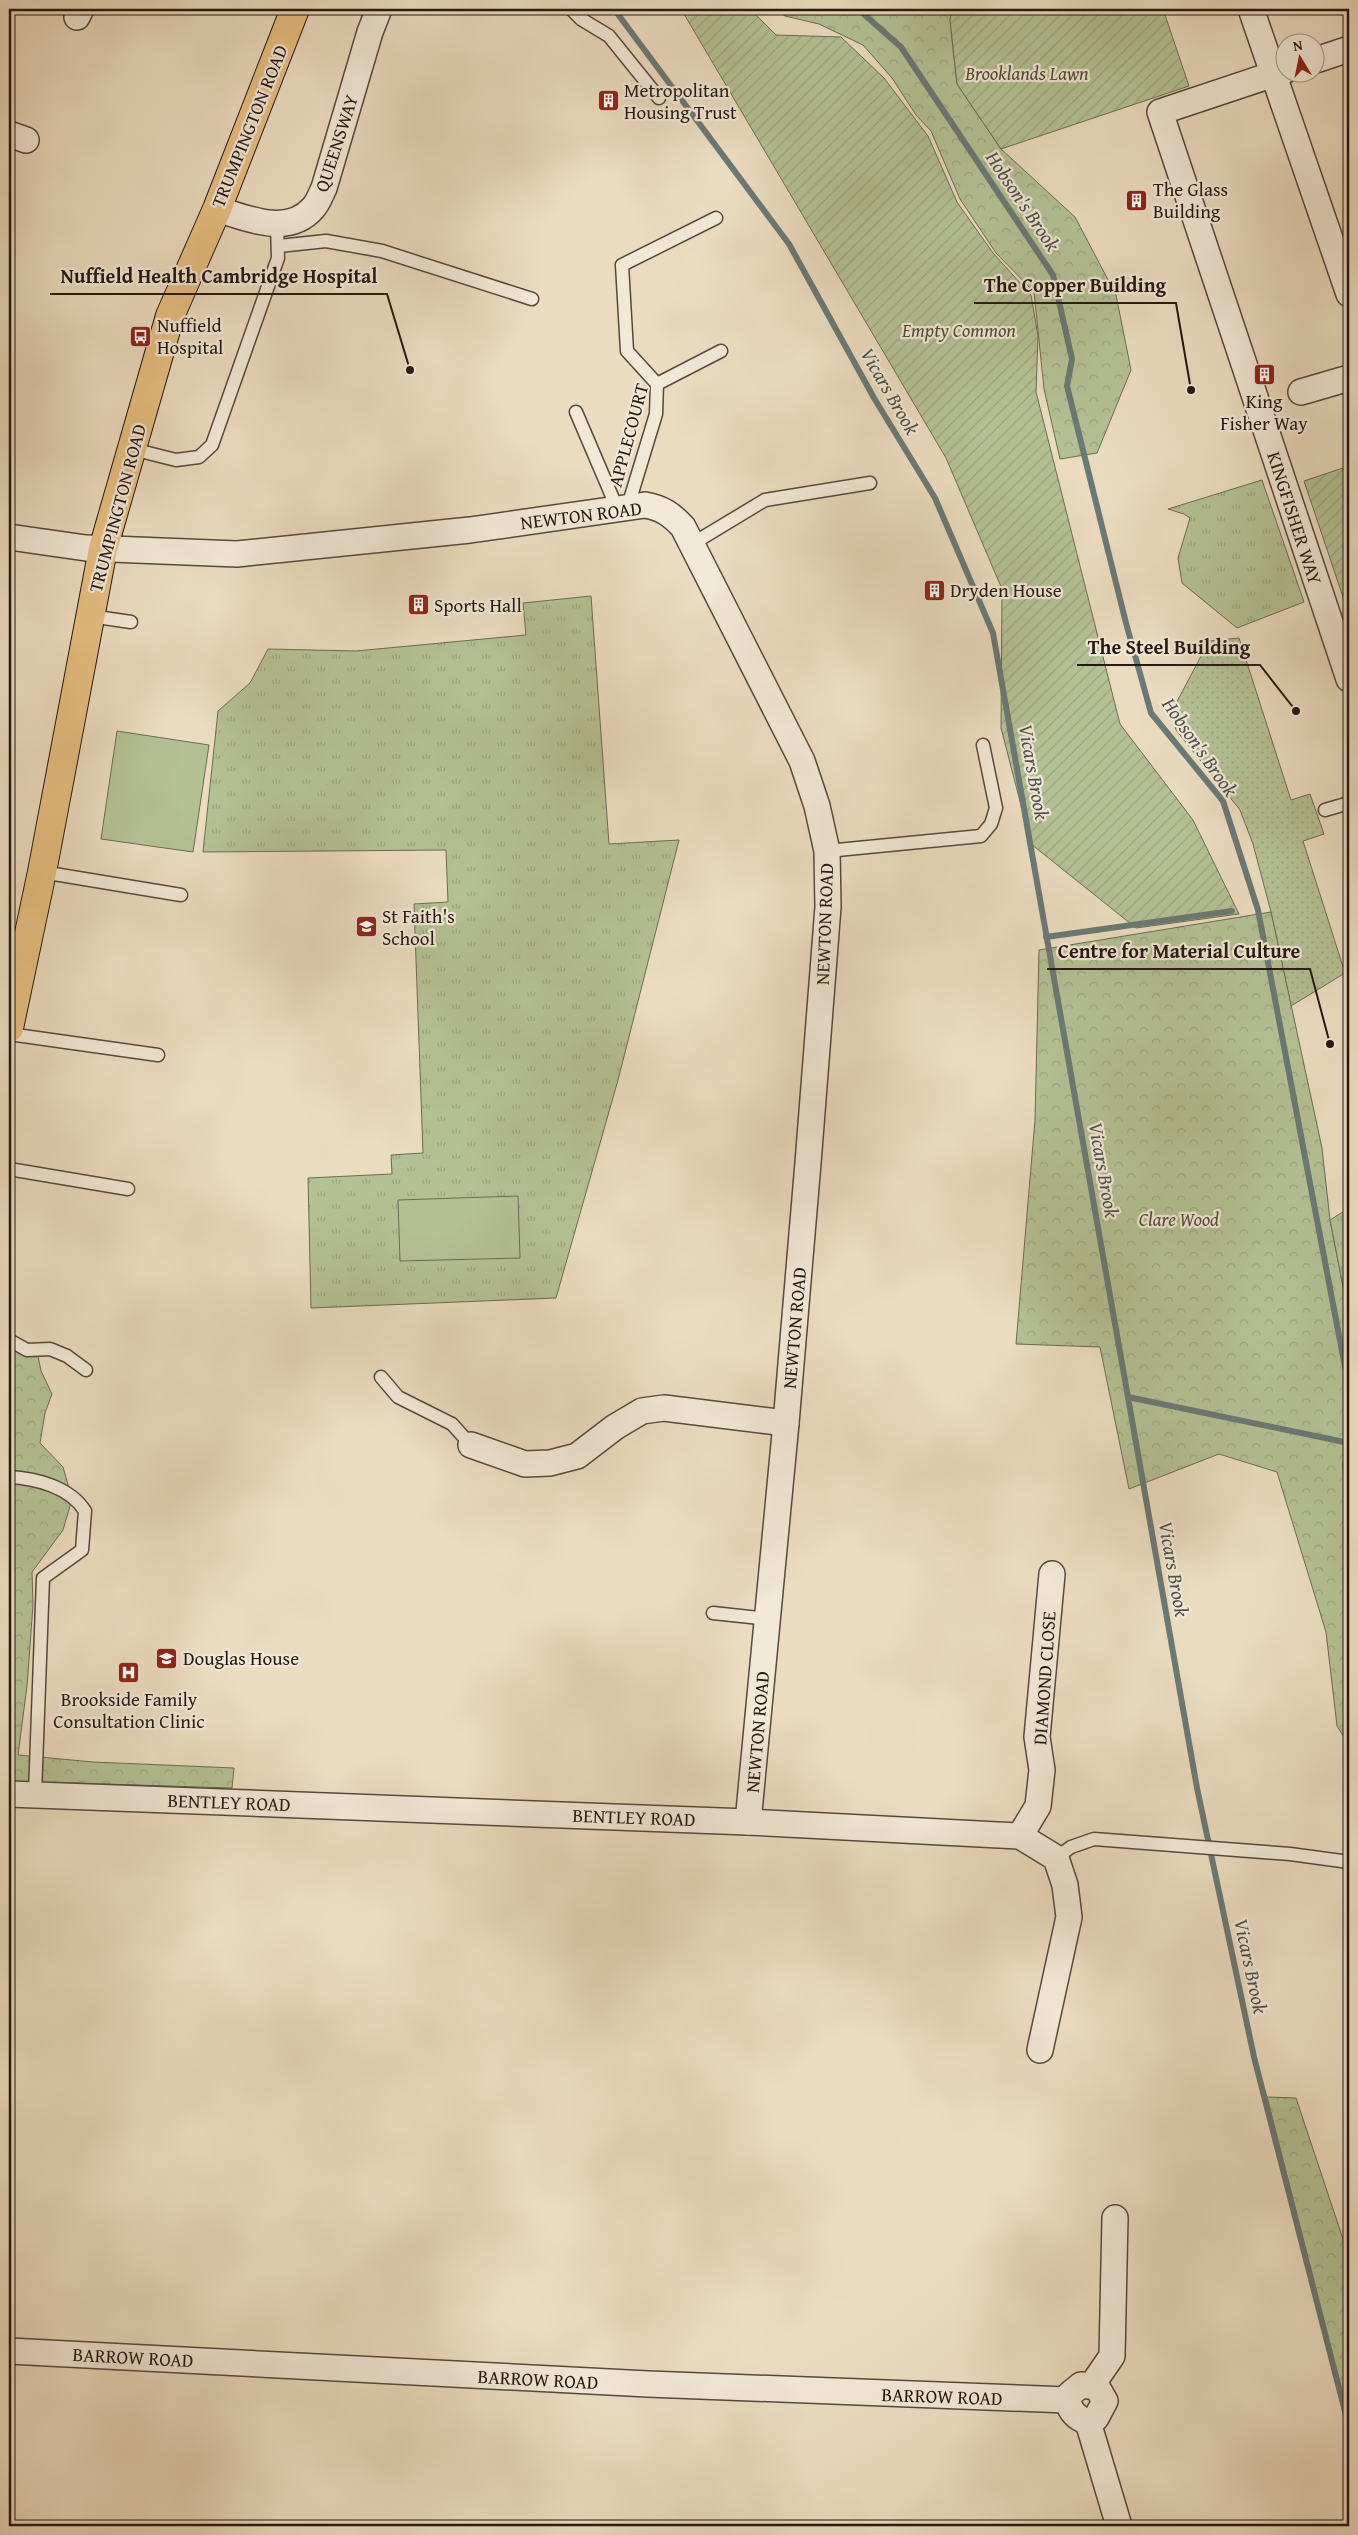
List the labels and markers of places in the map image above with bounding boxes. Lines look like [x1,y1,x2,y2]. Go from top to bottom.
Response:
place label: Metropolitan Housing Trust [624,76,737,126]
building icon: Metropolitan Housing Trust [596,89,620,113]
place label: The Glass Building [1153,175,1228,225]
building icon: The Glass Building [1125,188,1149,212]
callout: Nuffield Health Cambridge Hospital [50,259,387,294]
callout: The Copper Building [974,268,1176,303]
place label: Nuffield Hospital [157,311,223,361]
bus stop icon: Nuffield Hospital [129,324,153,348]
building icon: King Fisher Way [1252,363,1276,387]
place label: King Fisher Way [1220,387,1308,437]
place label: Dryden House [950,576,1062,604]
building icon: Dryden House [922,578,946,602]
place label: Sports Hall [434,591,522,619]
building icon: Sports Hall [406,593,430,617]
callout: The Steel Building [1077,630,1260,665]
place label: St Faith's School [382,902,455,952]
school or university icon: St Faith's School [354,915,378,939]
callout: Centre for Material Culture [1047,934,1310,969]
place label: Douglas House [183,1644,299,1672]
school or university icon: Douglas House [155,1646,179,1670]
hospital icon: Brookside Family Consultation Clinic [117,1661,141,1685]
place label: Brookside Family Consultation Clinic [53,1685,205,1735]

